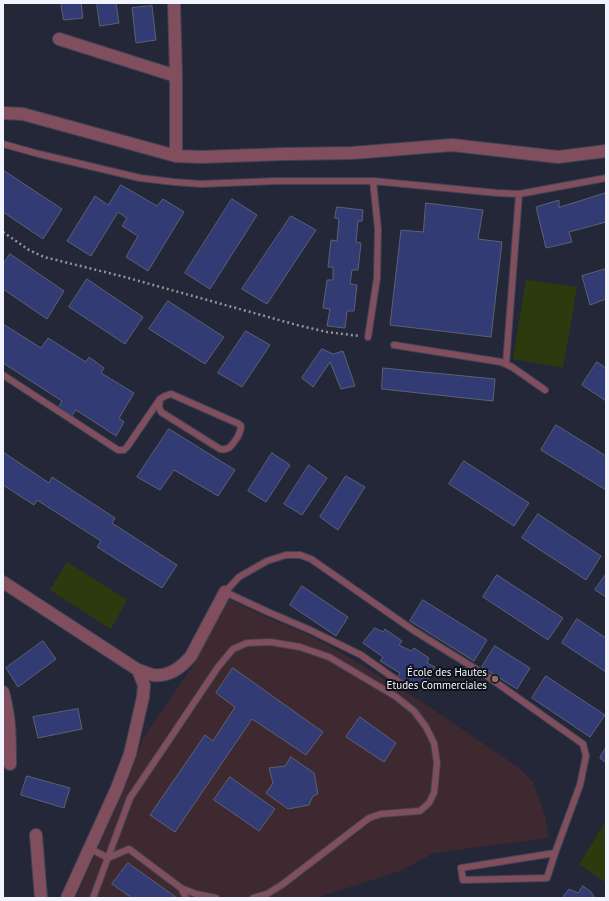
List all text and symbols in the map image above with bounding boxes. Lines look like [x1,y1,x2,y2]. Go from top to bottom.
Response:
place label: École des Hautes Etudes Commerciales [387,666,487,692]
marker: École des Hautes Etudes Commerciales [490,674,500,684]

